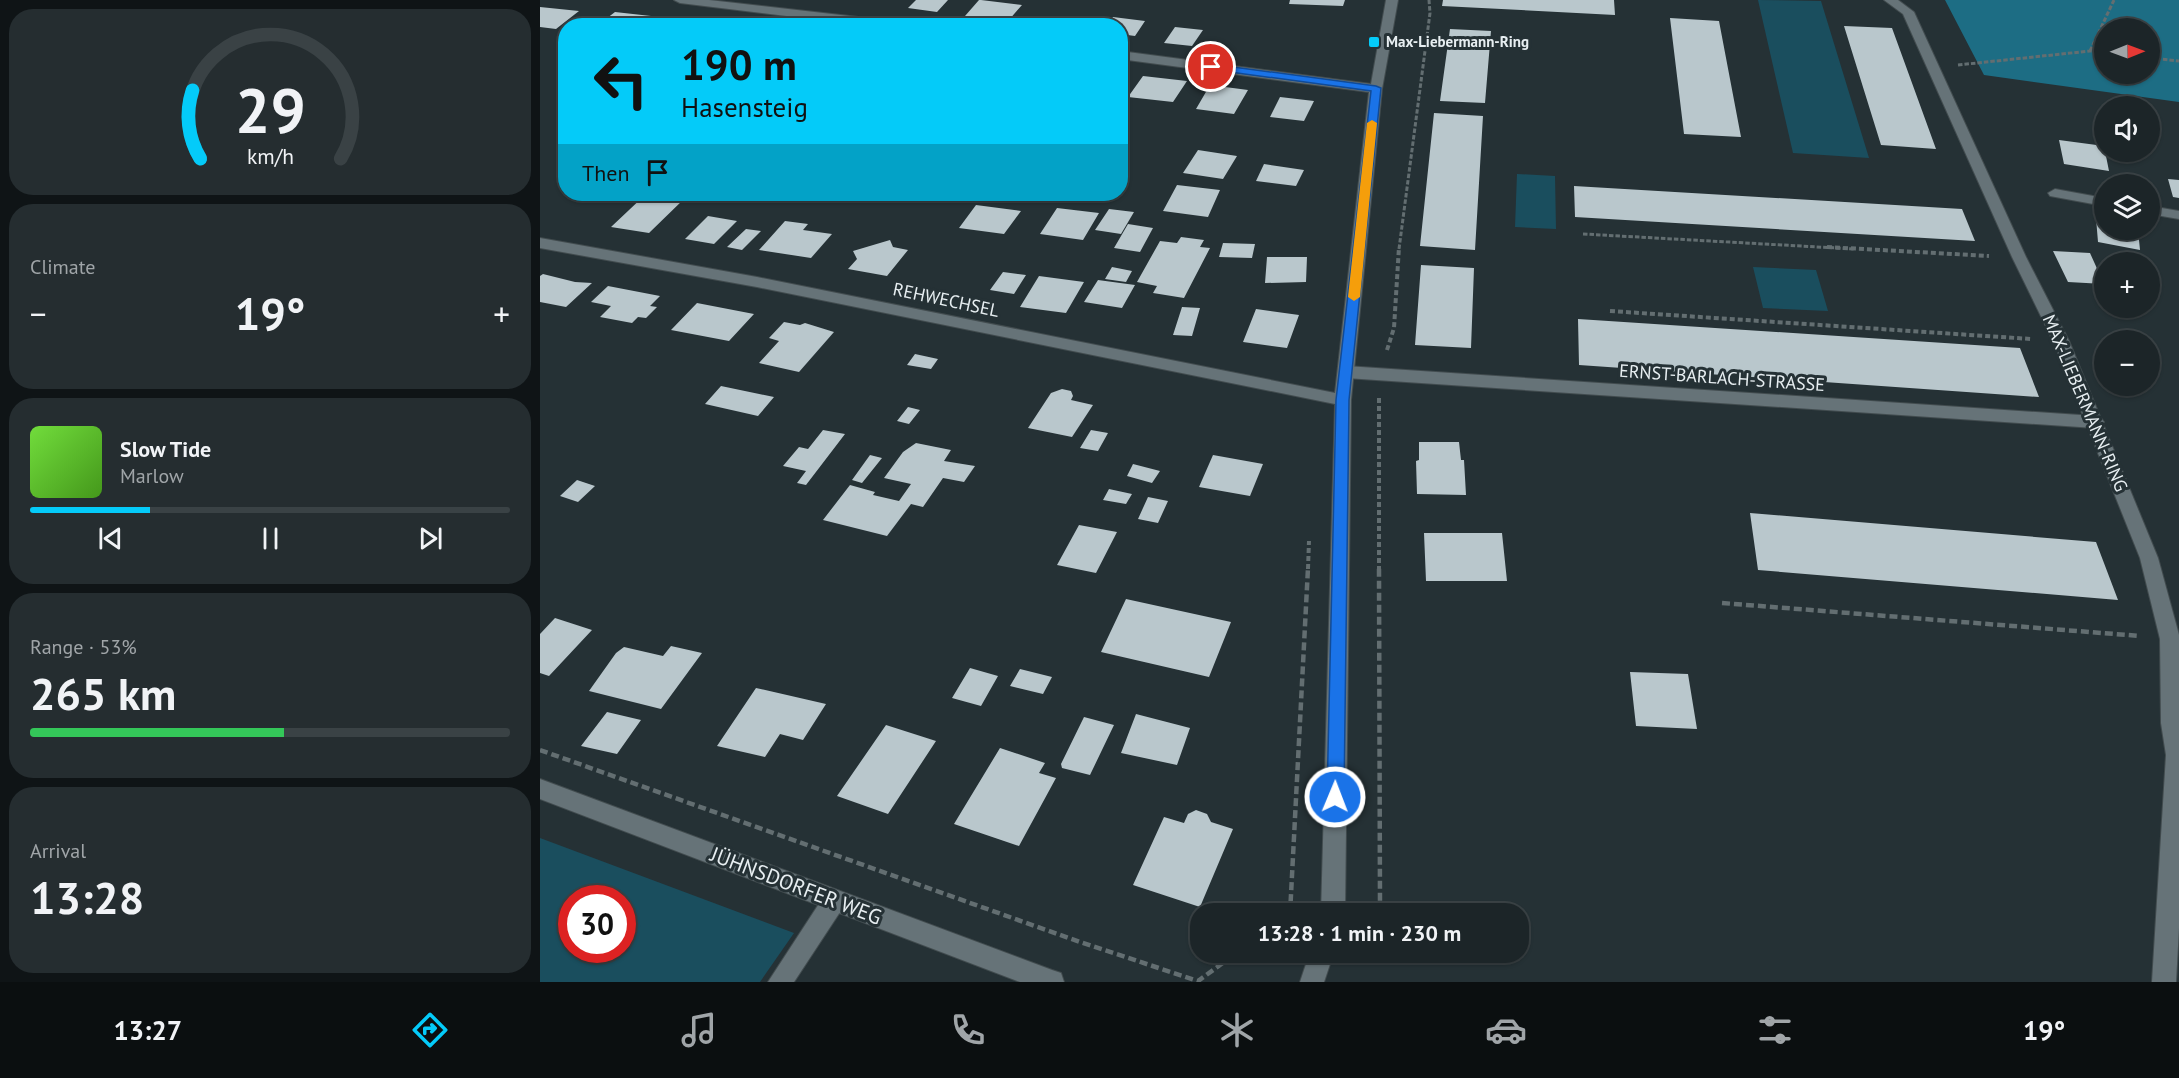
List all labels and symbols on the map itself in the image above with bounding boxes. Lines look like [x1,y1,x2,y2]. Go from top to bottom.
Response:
north arrow [2094,18,2160,84]
place label: Max-Liebermann-Ring [1386,32,1529,51]
marker: Max-Liebermann-Ring [1367,35,1381,49]
pin [1185,41,1236,92]
street label: REHWECHSEL [891,277,1001,322]
street label: MAX-LIEBERMANN-RING [2038,311,2133,495]
street label: ERNST-BARLACH-STRASSE [1618,359,1826,396]
position arrow [1303,765,1367,829]
street label: JÜHNSDORFER WEG [706,840,886,931]
speed limit sign: 30 [558,885,636,963]

